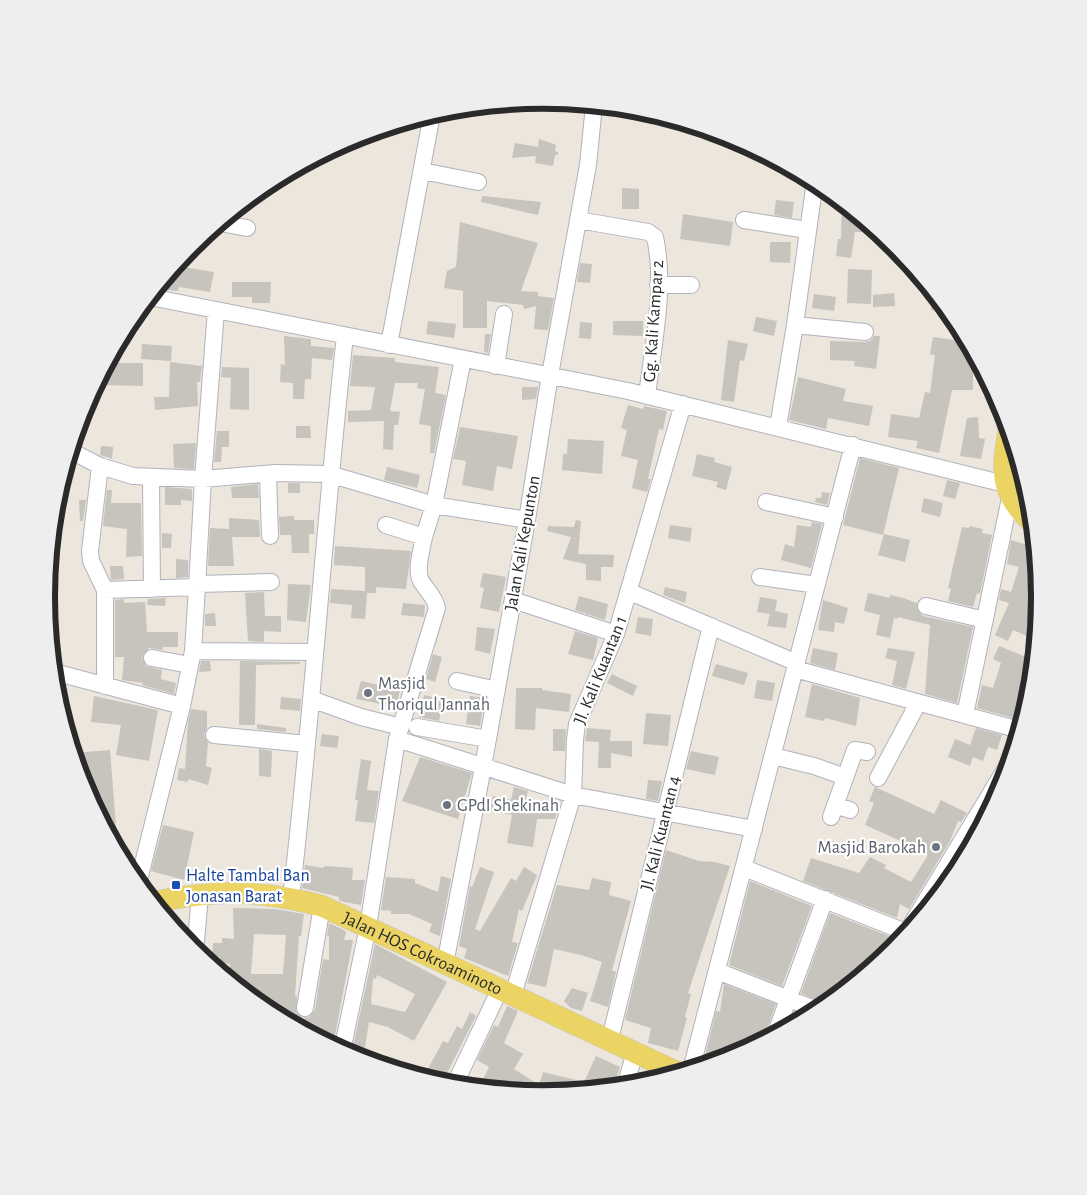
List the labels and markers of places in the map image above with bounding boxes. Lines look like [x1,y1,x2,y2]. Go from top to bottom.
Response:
place label: Masjid Thoriqul Jannah [378,675,490,714]
marker: Masjid Thoriqul Jannah [362,687,374,699]
place label: GPdI Shekinah [457,797,559,815]
marker: GPdI Shekinah [441,799,453,811]
place label: Masjid Barokah [818,839,926,857]
marker: Masjid Barokah [930,841,942,853]
place label: Halte Tambal Ban Jonasan Barat [186,867,310,906]
marker: Halte Tambal Ban Jonasan Barat [170,879,182,891]

